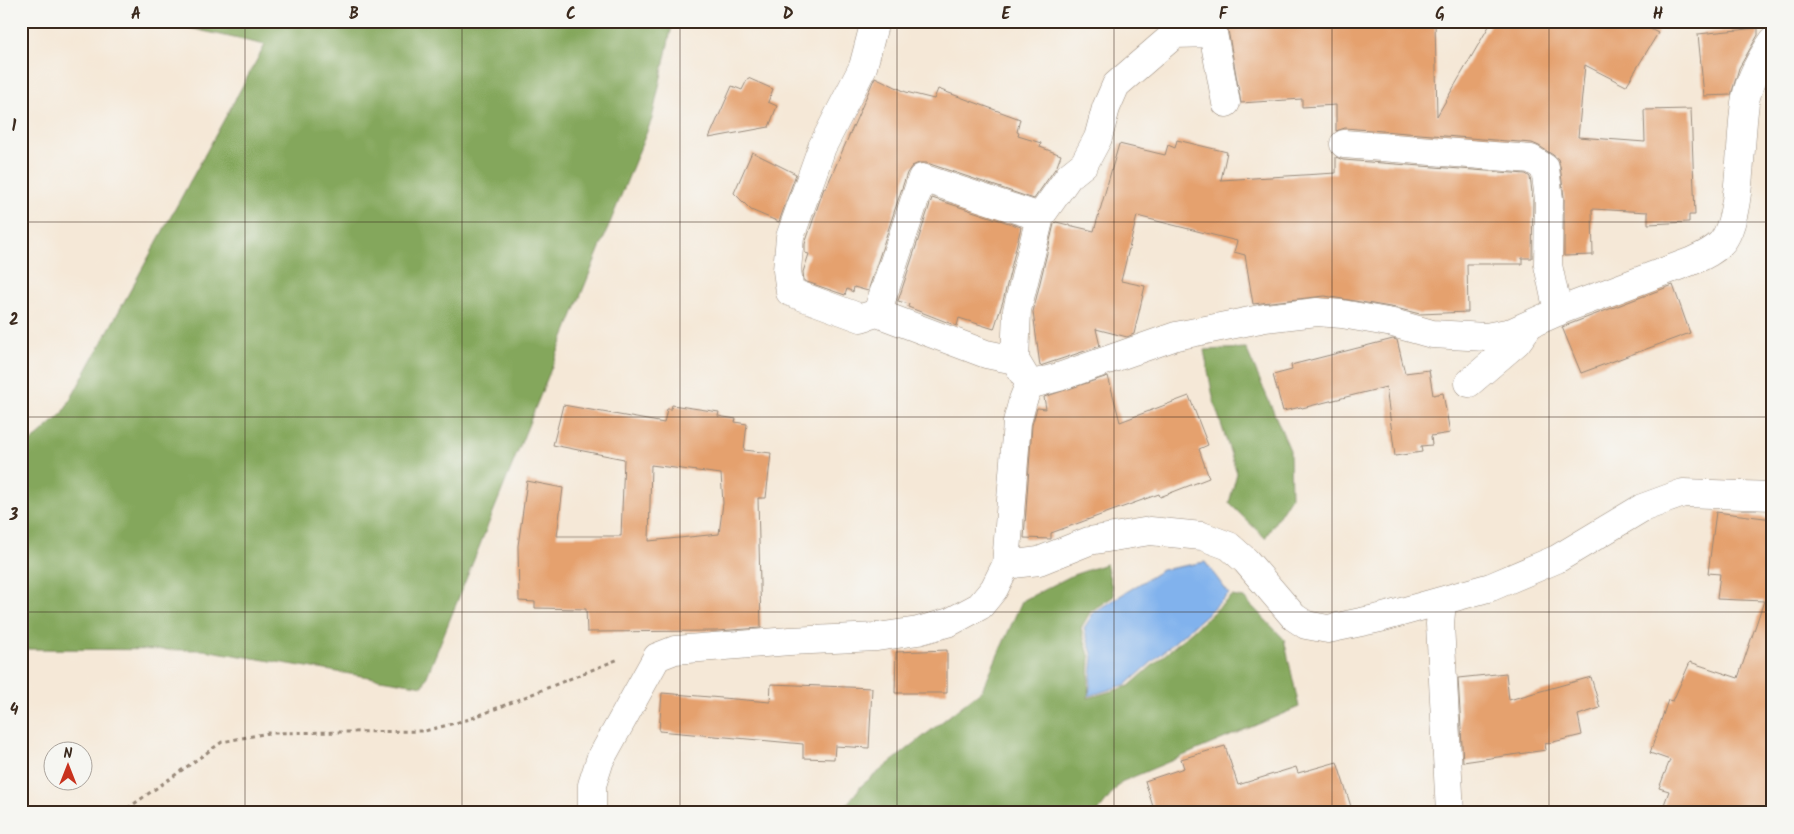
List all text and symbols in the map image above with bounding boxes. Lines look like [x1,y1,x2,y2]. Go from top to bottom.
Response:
text: A [131,2,141,27]
text: B [349,2,359,27]
text: C [566,2,576,27]
text: D [783,2,794,27]
text: E [1002,2,1012,27]
text: F [1219,2,1229,27]
text: G [1435,2,1445,27]
text: H [1653,2,1663,27]
text: 1 [12,114,17,139]
text: 2 [9,308,19,333]
text: 3 [9,503,19,528]
text: 4 [10,698,19,723]
north arrow [42,742,92,792]
text: N [64,743,73,765]

